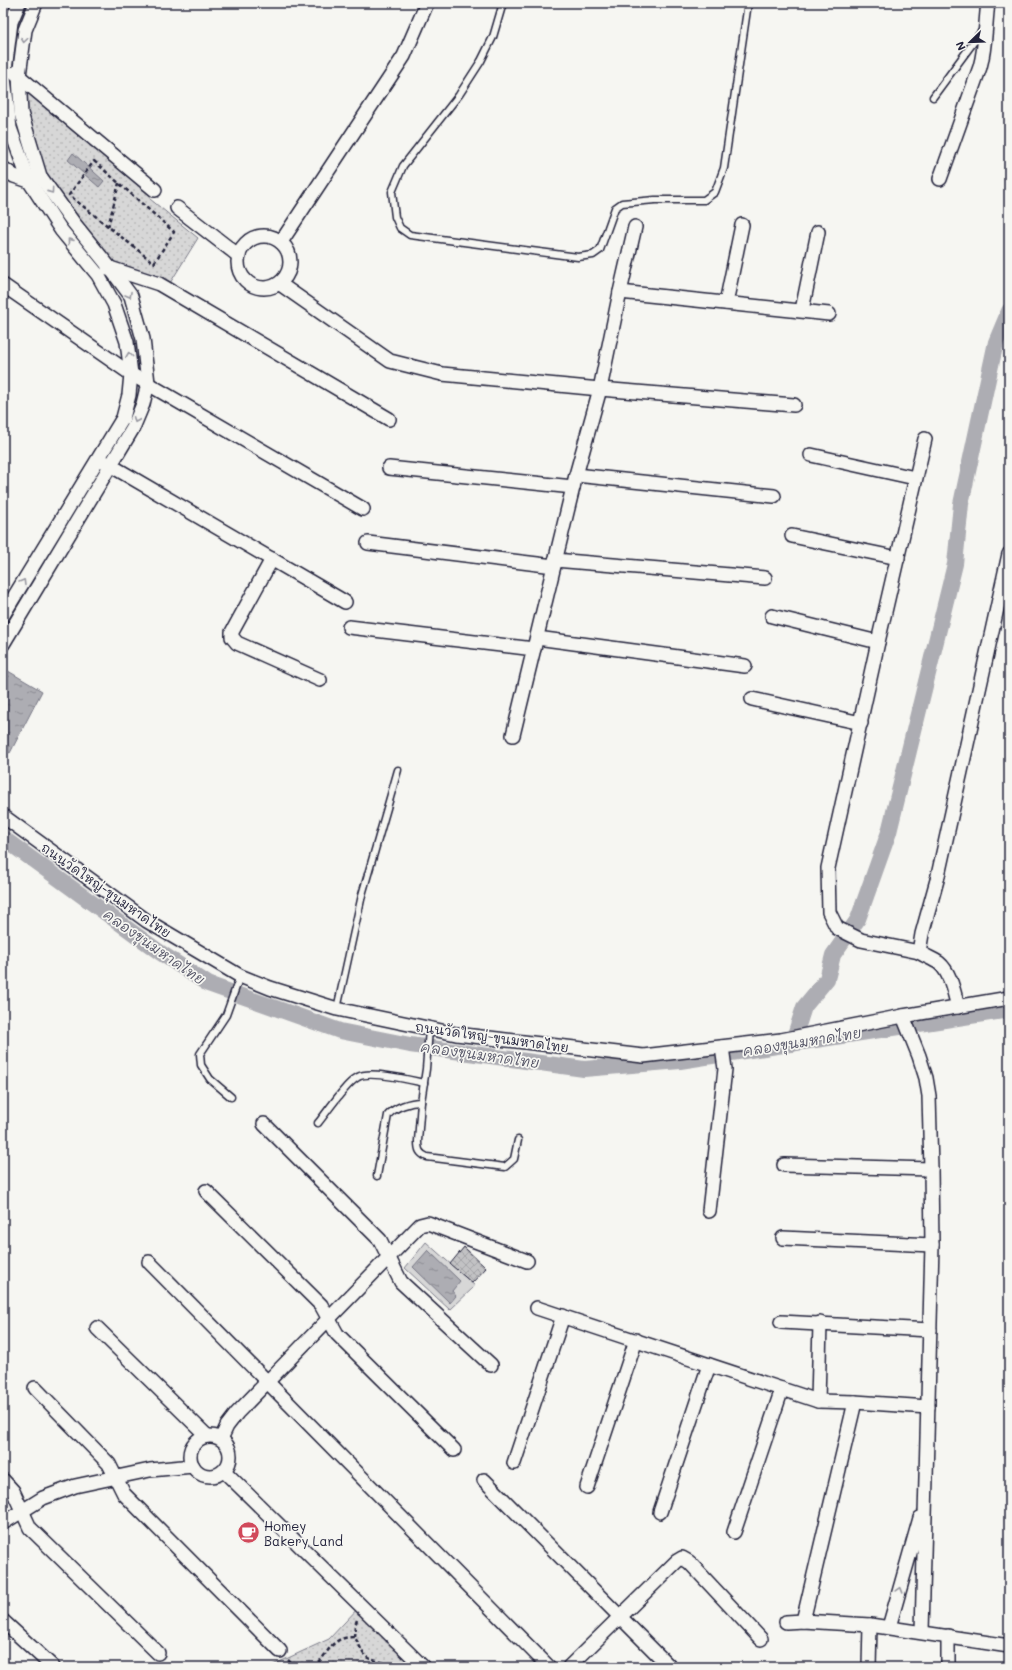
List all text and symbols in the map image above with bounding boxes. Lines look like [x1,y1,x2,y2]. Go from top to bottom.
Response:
north arrow [950,22,990,62]
one-way arrow [20,37,29,43]
text: N [952,39,969,53]
one-way arrow [46,187,53,194]
one-way arrow [68,238,75,245]
one-way arrow [124,291,132,298]
one-way arrow [124,351,133,358]
one-way arrow [133,416,141,424]
one-way arrow [19,579,26,586]
street label: ถนนวัดใหญ่-ขุนมหาดไทย [36,838,175,943]
water label: คลองขุนมหาดไทย [99,905,209,990]
street label: ถนนวัดใหญ่-ขุนมหาดไทย [414,1017,570,1059]
water label: คลองขุนมหาดไทย [741,1023,863,1062]
water label: คลองขุนมหาดไทย [419,1037,541,1074]
place label: Homey Bakery Land [264,1517,343,1549]
cafe icon: Homey Bakery Land [236,1520,262,1546]
one-way arrow [895,1587,904,1594]

